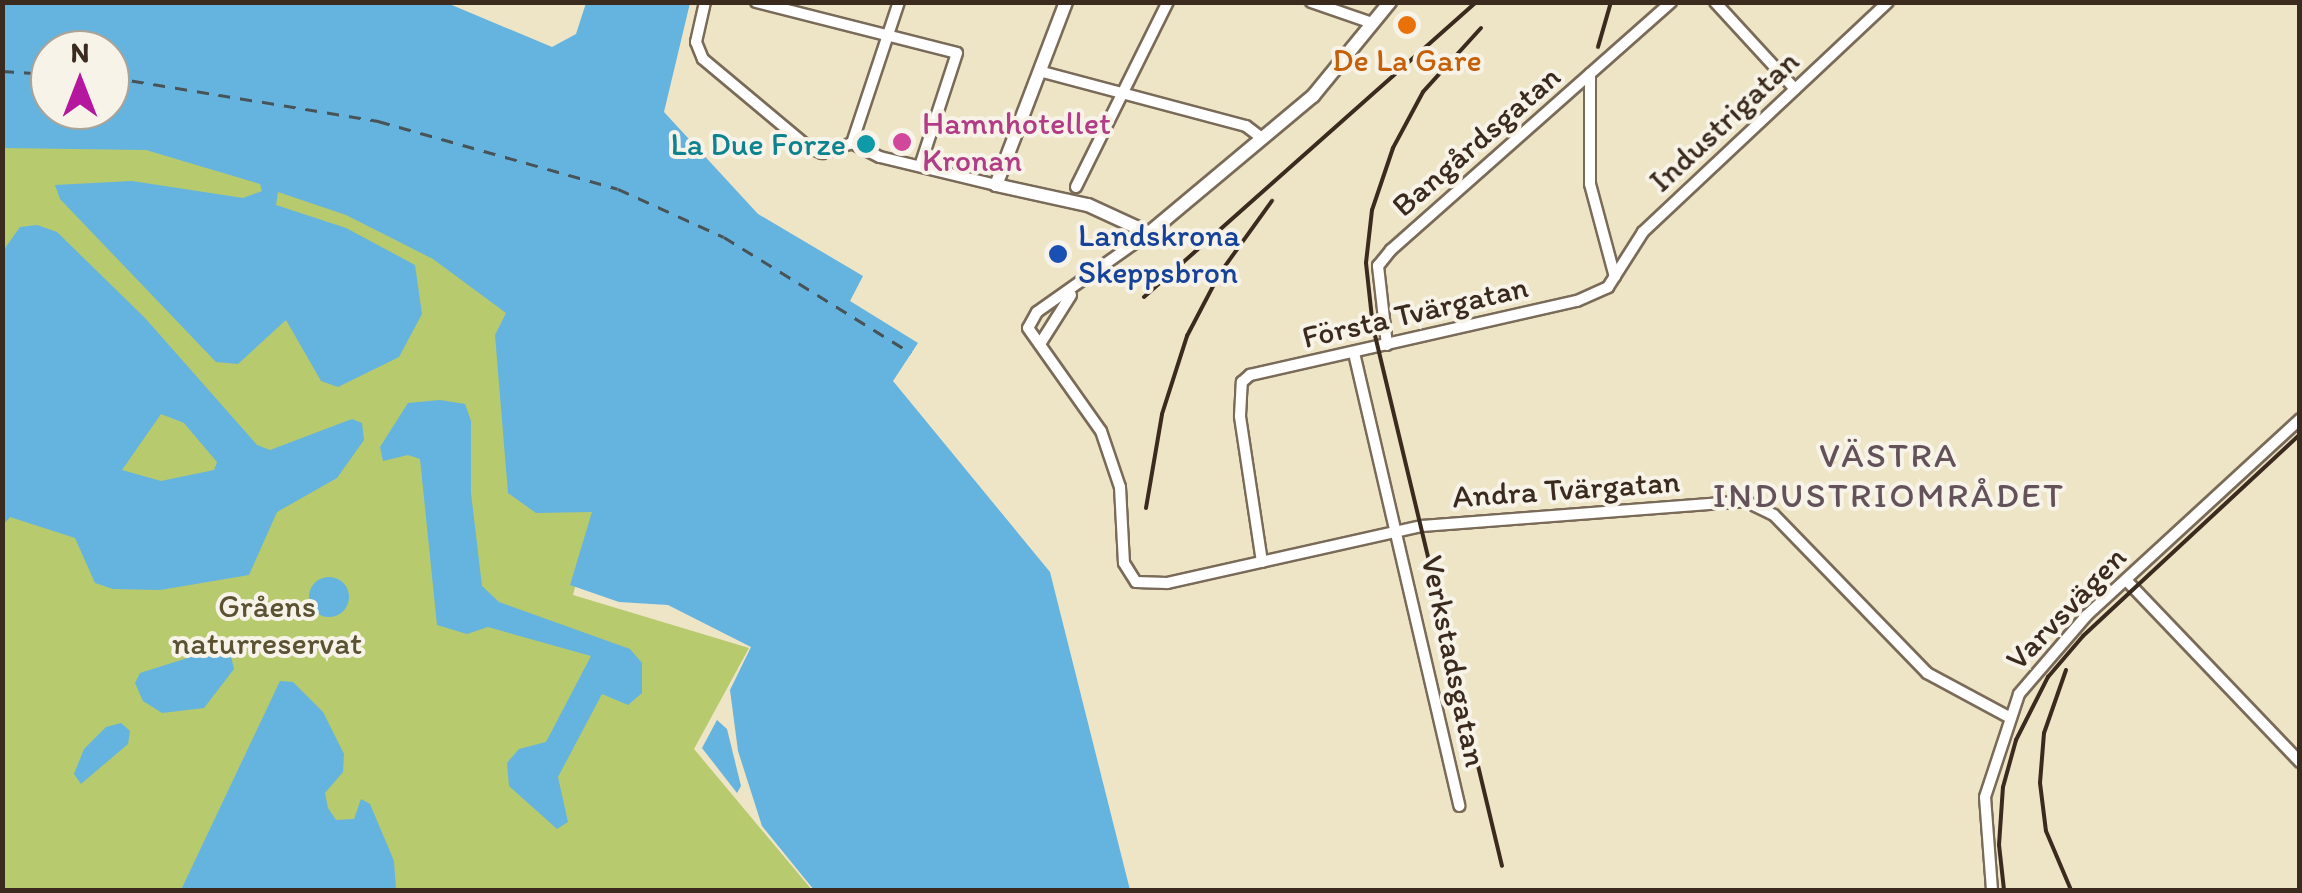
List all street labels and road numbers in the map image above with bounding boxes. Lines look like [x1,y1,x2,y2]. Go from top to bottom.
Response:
street label: Industrigatan [1641,42,1807,200]
street label: Bangårdsgatan [1384,57,1568,225]
street label: Första Tvärgatan [1298,267,1532,357]
street label: Andra Tvärgatan [1451,462,1681,516]
street label: Varvsvägen [1998,538,2134,678]
street label: Verkstadsgatan [1413,552,1495,770]

